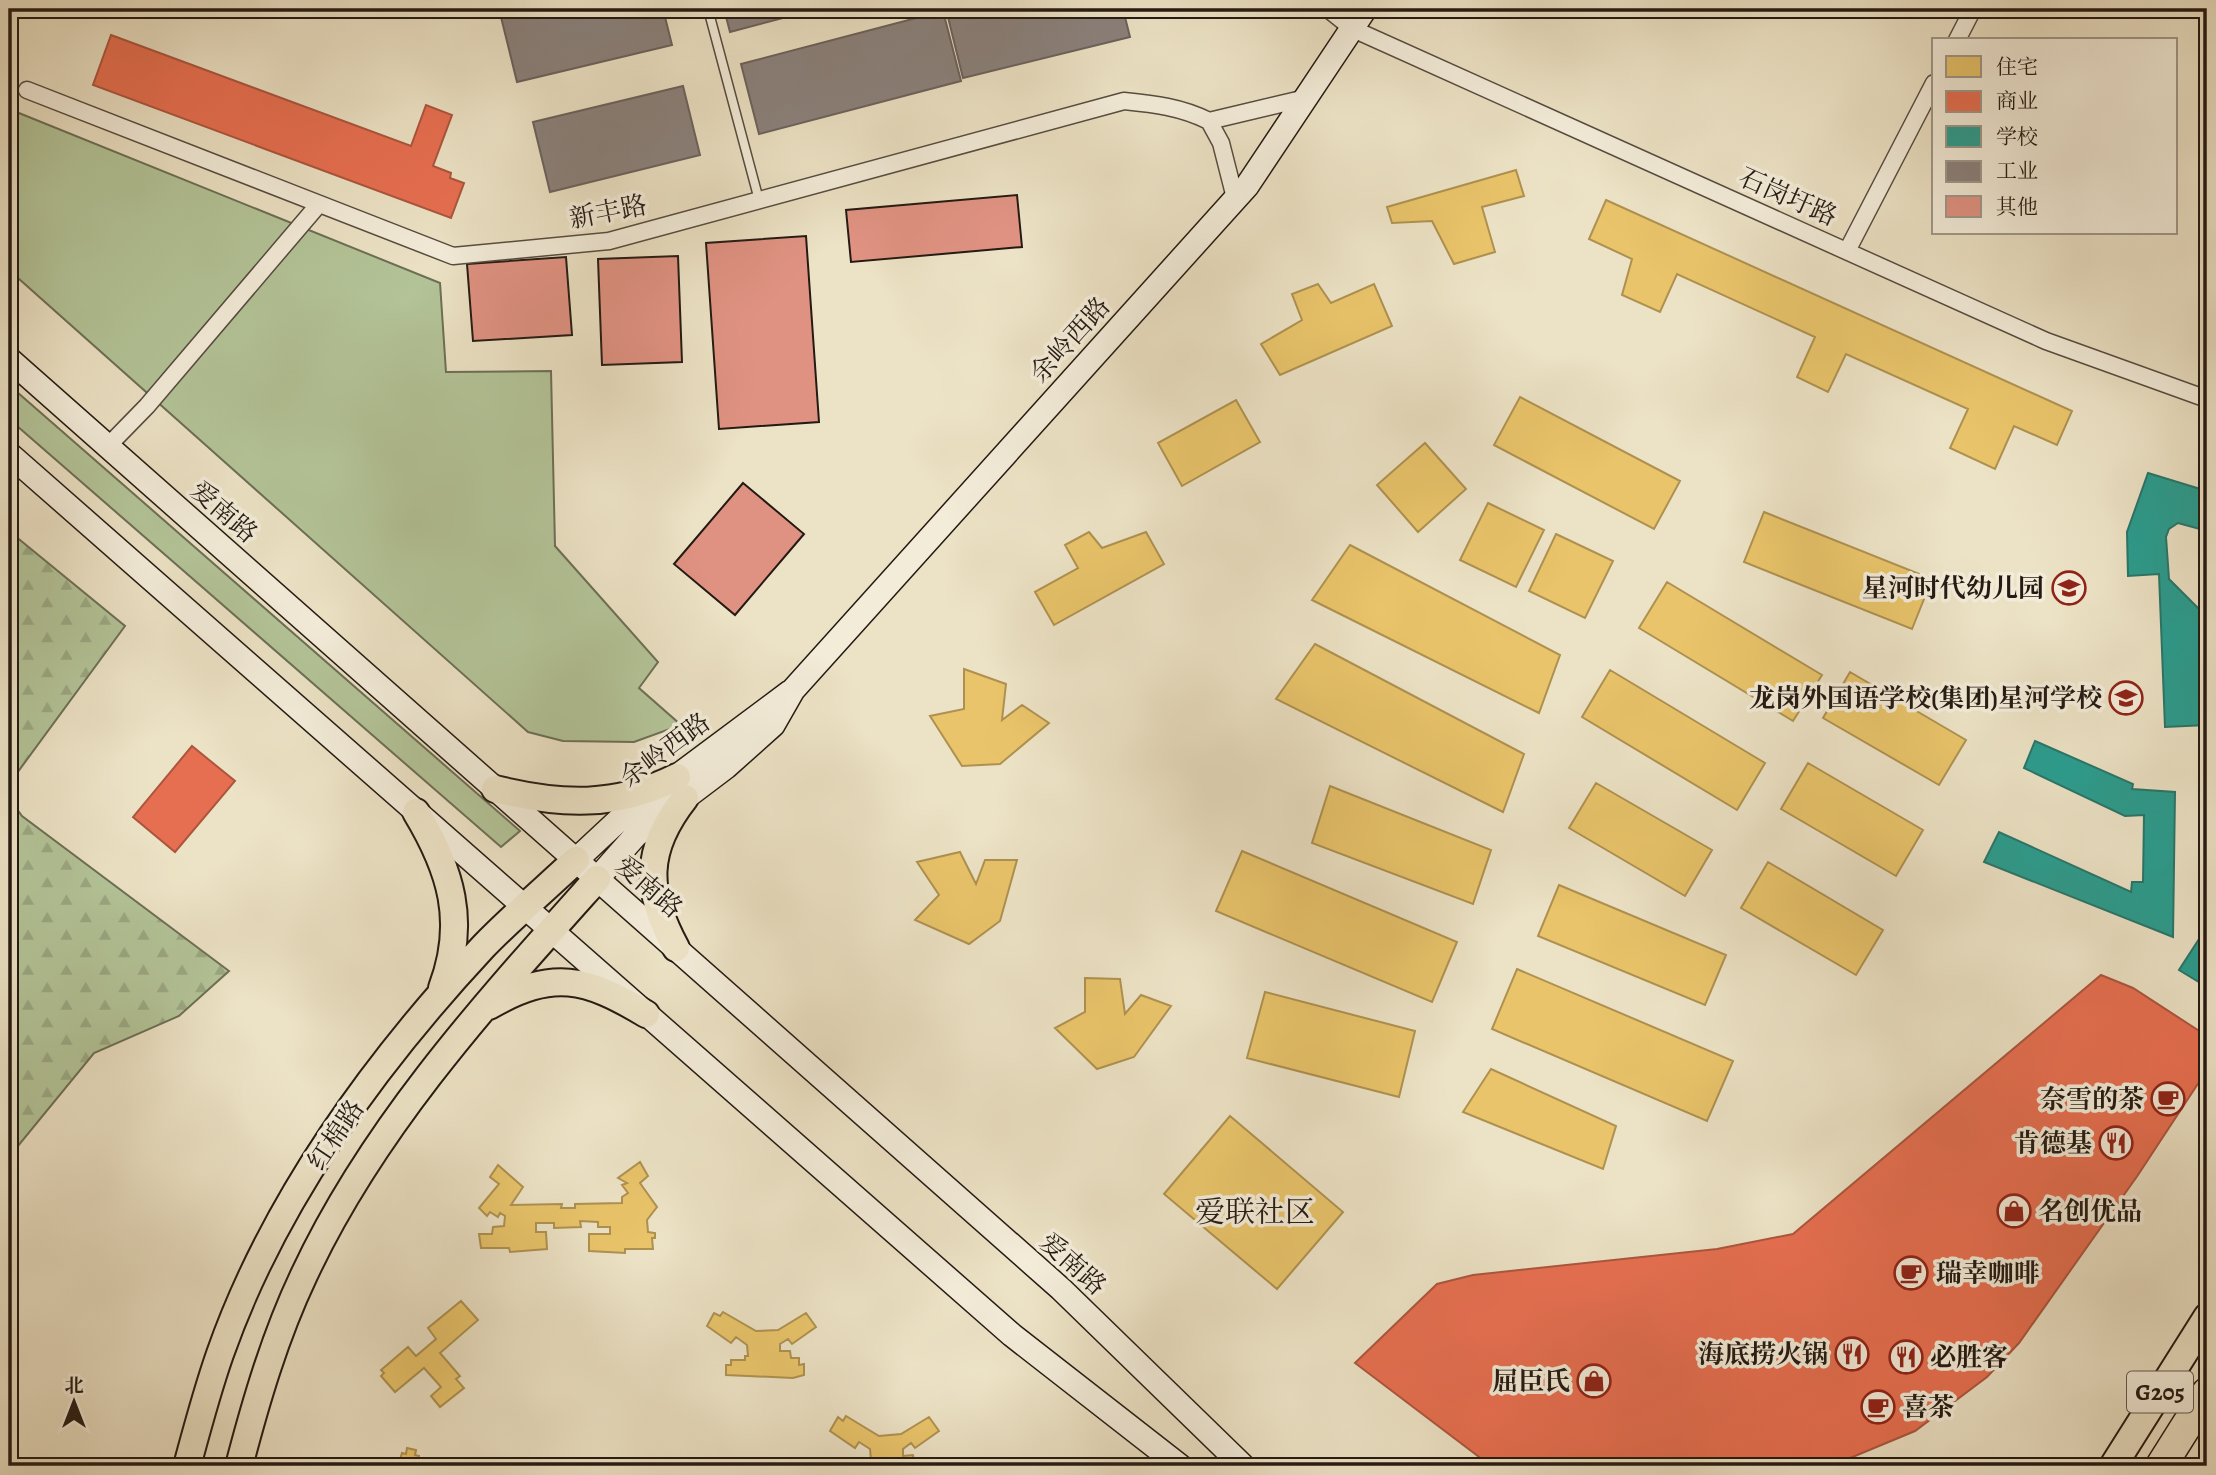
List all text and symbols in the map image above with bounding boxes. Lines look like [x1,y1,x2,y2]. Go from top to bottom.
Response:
legend [1932,38,2178,234]
text: 住宅 [1996,53,2038,81]
text: 商业 [1996,87,2038,115]
text: 学校 [1996,123,2038,151]
text: 工业 [1996,157,2038,185]
street label: 石岗圩路 [1733,160,1843,234]
street label: 新丰路 [566,187,650,237]
text: 其他 [1996,193,2038,221]
street label: 余岭西路 [1022,290,1118,390]
street label: 爱南路 [183,473,265,551]
school or university icon: 星河时代幼儿园 [2050,569,2088,607]
place label: 星河时代幼儿园 [1862,571,2044,606]
school or university icon: 龙岗外国语学校(集团)星河学校 [2107,679,2145,717]
place label: 龙岗外国语学校(集团)星河学校 [1749,681,2102,716]
street label: 余岭西路 [613,705,717,795]
street label: 爱南路 [608,848,690,926]
cafe icon: 奈雪的茶 [2149,1080,2187,1118]
place label: 奈雪的茶 [2040,1082,2144,1117]
street label: 红棉路 [300,1093,372,1177]
restaurant icon: 肯德基 [2097,1124,2135,1162]
place label: 肯德基 [2014,1126,2092,1161]
district label: 爱联社区 [1195,1192,1315,1232]
shop icon: 名创优品 [1995,1192,2033,1230]
place label: 名创优品 [2038,1194,2142,1229]
street label: 爱南路 [1032,1225,1114,1303]
cafe icon: 瑞幸咖啡 [1892,1254,1930,1292]
place label: 瑞幸咖啡 [1936,1256,2040,1291]
restaurant icon: 海底捞火锅 [1833,1335,1871,1373]
place label: 海底捞火锅 [1698,1337,1828,1372]
restaurant icon: 必胜客 [1887,1338,1925,1376]
place label: 必胜客 [1930,1340,2008,1375]
shop icon: 屈臣氏 [1575,1362,1613,1400]
place label: 屈臣氏 [1492,1364,1570,1399]
north arrow [38,1366,108,1436]
road number: G205 [2127,1372,2193,1412]
text: 北 [64,1373,84,1399]
cafe icon: 喜茶 [1859,1388,1897,1426]
place label: 喜茶 [1902,1390,1954,1425]

